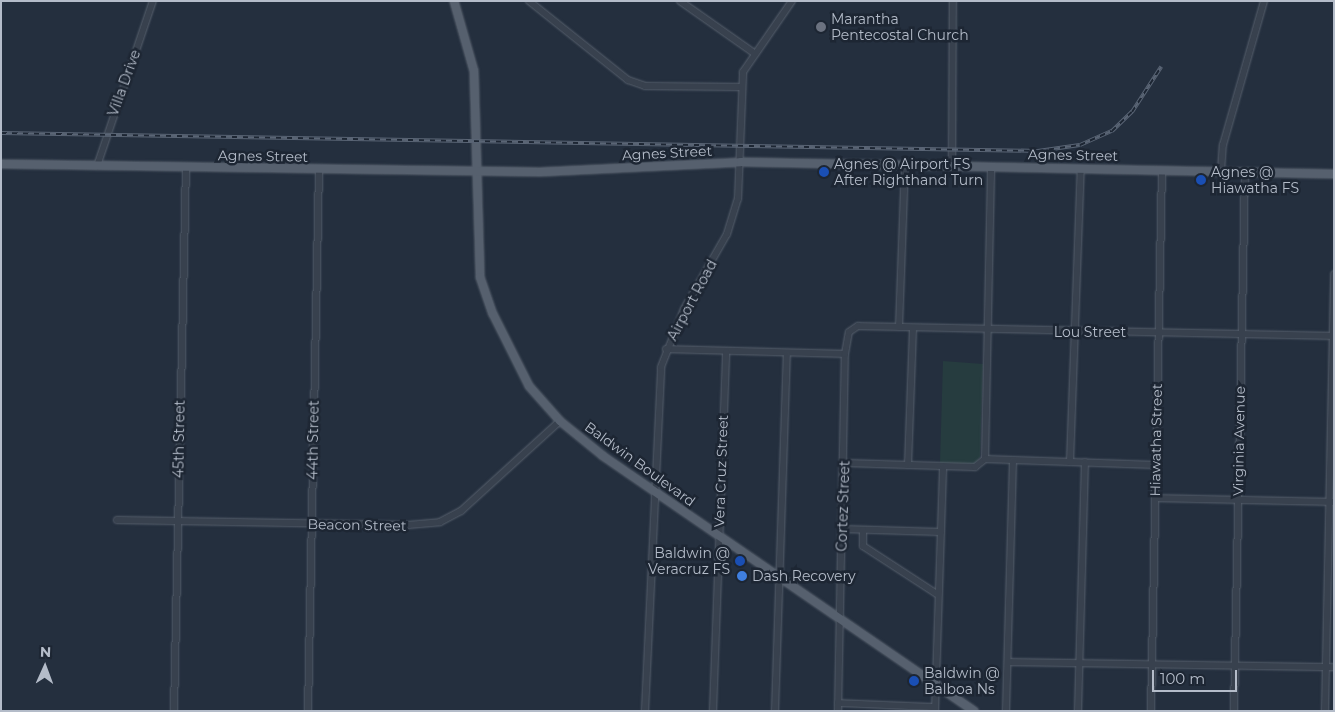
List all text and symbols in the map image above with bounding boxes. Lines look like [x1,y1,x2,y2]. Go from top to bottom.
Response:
place label: Marantha Pentecostal Church [831,11,969,44]
marker: Marantha Pentecostal Church [815,21,827,33]
street label: Villa Drive [104,48,144,118]
street label: Agnes Street [621,142,713,164]
street label: Agnes Street [1028,146,1118,164]
street label: Agnes Street [218,147,308,165]
place label: Agnes @ Airport FS After Righthand Turn [834,156,983,188]
place label: Agnes @ Hiawatha FS [1211,164,1299,196]
marker: Agnes @ Airport FS After Righthand Turn [818,166,830,178]
marker: Agnes @ Hiawatha FS [1195,174,1207,186]
street label: Airport Road [664,257,720,343]
street label: Lou Street [1054,324,1126,340]
street label: Hiawatha Street [1147,383,1165,497]
street label: Virginia Avenue [1230,386,1248,496]
street label: 45th Street [170,400,188,478]
street label: 44th Street [304,400,322,480]
street label: Vera Cruz Street [711,414,731,528]
street label: Baldwin Boulevard [581,418,699,510]
street label: Cortez Street [833,460,853,552]
street label: Beacon Street [307,516,407,534]
place label: Baldwin @ Veracruz FS [648,545,730,578]
marker: Baldwin @ Veracruz FS [734,555,746,567]
place label: Dash Recovery [752,568,856,584]
marker: Dash Recovery [736,570,748,582]
north arrow [20,642,70,692]
text: N [40,643,51,661]
scale bar [1155,660,1240,692]
place label: Baldwin @ Balboa Ns [924,665,1000,698]
text: 100 m [1160,669,1205,688]
marker: Baldwin @ Balboa Ns [908,675,920,687]

